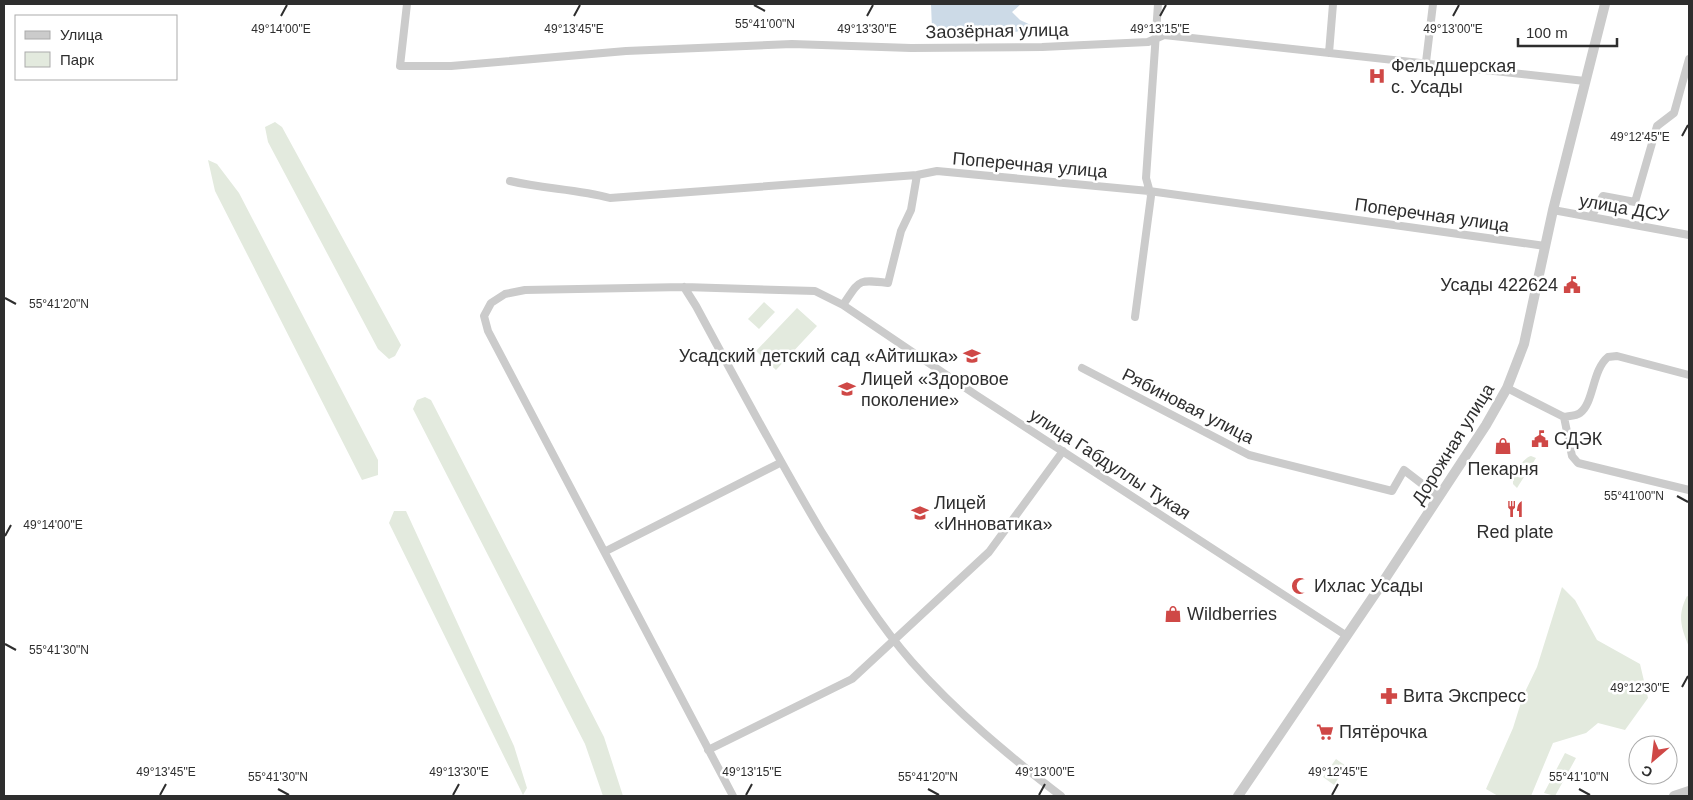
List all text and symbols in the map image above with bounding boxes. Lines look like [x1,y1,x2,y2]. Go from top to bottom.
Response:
legend [15,15,178,80]
scale bar [1518,15,1617,47]
text: 55°41'00"N [735,17,795,31]
street label: Заозёрная улица [925,20,1070,42]
text: 49°14'00"E [251,22,311,36]
text: 49°13'45"E [544,22,604,36]
text: 49°13'30"E [837,22,897,36]
text: 49°13'15"E [1130,22,1190,36]
text: 49°13'00"E [1423,22,1483,36]
text: 100 m [1526,24,1568,41]
text: Улица [60,26,103,43]
text: Парк [60,51,94,68]
place label: Фельдшерская с. Усады [1391,56,1516,97]
hospital icon: Фельдшерская с. Усады [1367,66,1387,86]
text: 49°12'45"E [1610,130,1670,144]
street label: Поперечная улица [952,148,1109,182]
street label: улица ДСУ [1578,190,1671,226]
street label: Поперечная улица [1354,194,1511,236]
place label: Усады 422624 [1440,275,1558,295]
public building icon: Усады 422624 [1562,275,1582,295]
text: 55°41'20"N [29,297,89,311]
place label: Усадский детский сад «Айтишка» [679,346,958,366]
school or university icon: Усадский детский сад «Айтишка» [962,346,982,366]
street label: Рябиновая улица [1119,364,1258,448]
place label: Лицей «Здоровое поколение» [861,369,1009,410]
school or university icon: Лицей «Здоровое поколение» [837,379,857,399]
street label: Дорожная улица [1408,379,1499,508]
street label: улица Габдуллы Тукая [1026,404,1194,524]
public building icon: СДЭК [1530,429,1550,449]
place label: СДЭК [1554,429,1603,449]
shop icon: Пекарня [1493,436,1513,456]
place label: Пекарня [1468,459,1538,479]
text: 55°41'00"N [1604,489,1664,503]
place label: Лицей «Инноватика» [934,493,1052,534]
restaurant icon: Red plate [1505,499,1525,519]
school or university icon: Лицей «Инноватика» [910,503,930,523]
text: 49°14'00"E [23,518,83,532]
place label: Red plate [1476,522,1554,542]
mosque icon: Ихлас Усады [1290,576,1310,596]
place label: Ихлас Усады [1314,576,1423,596]
shop icon: Wildberries [1163,604,1183,624]
place label: Wildberries [1187,604,1277,624]
text: 55°41'30"N [29,643,89,657]
text: 49°12'30"E [1610,681,1670,695]
pharmacy icon: Вита Экспресс [1379,686,1399,706]
place label: Вита Экспресс [1403,686,1526,706]
supermarket icon: Пятёрочка [1315,722,1335,742]
place label: Пятёрочка [1339,722,1428,742]
north arrow [1628,735,1678,785]
text: С [1639,762,1655,781]
text: 49°13'45"E [136,765,196,779]
text: 49°13'30"E [429,765,489,779]
text: 49°13'15"E [722,765,782,779]
text: 49°13'00"E [1015,765,1075,779]
text: 49°12'45"E [1308,765,1368,779]
text: 55°41'30"N [248,770,308,784]
text: 55°41'20"N [898,770,958,784]
text: 55°41'10"N [1549,770,1609,784]

